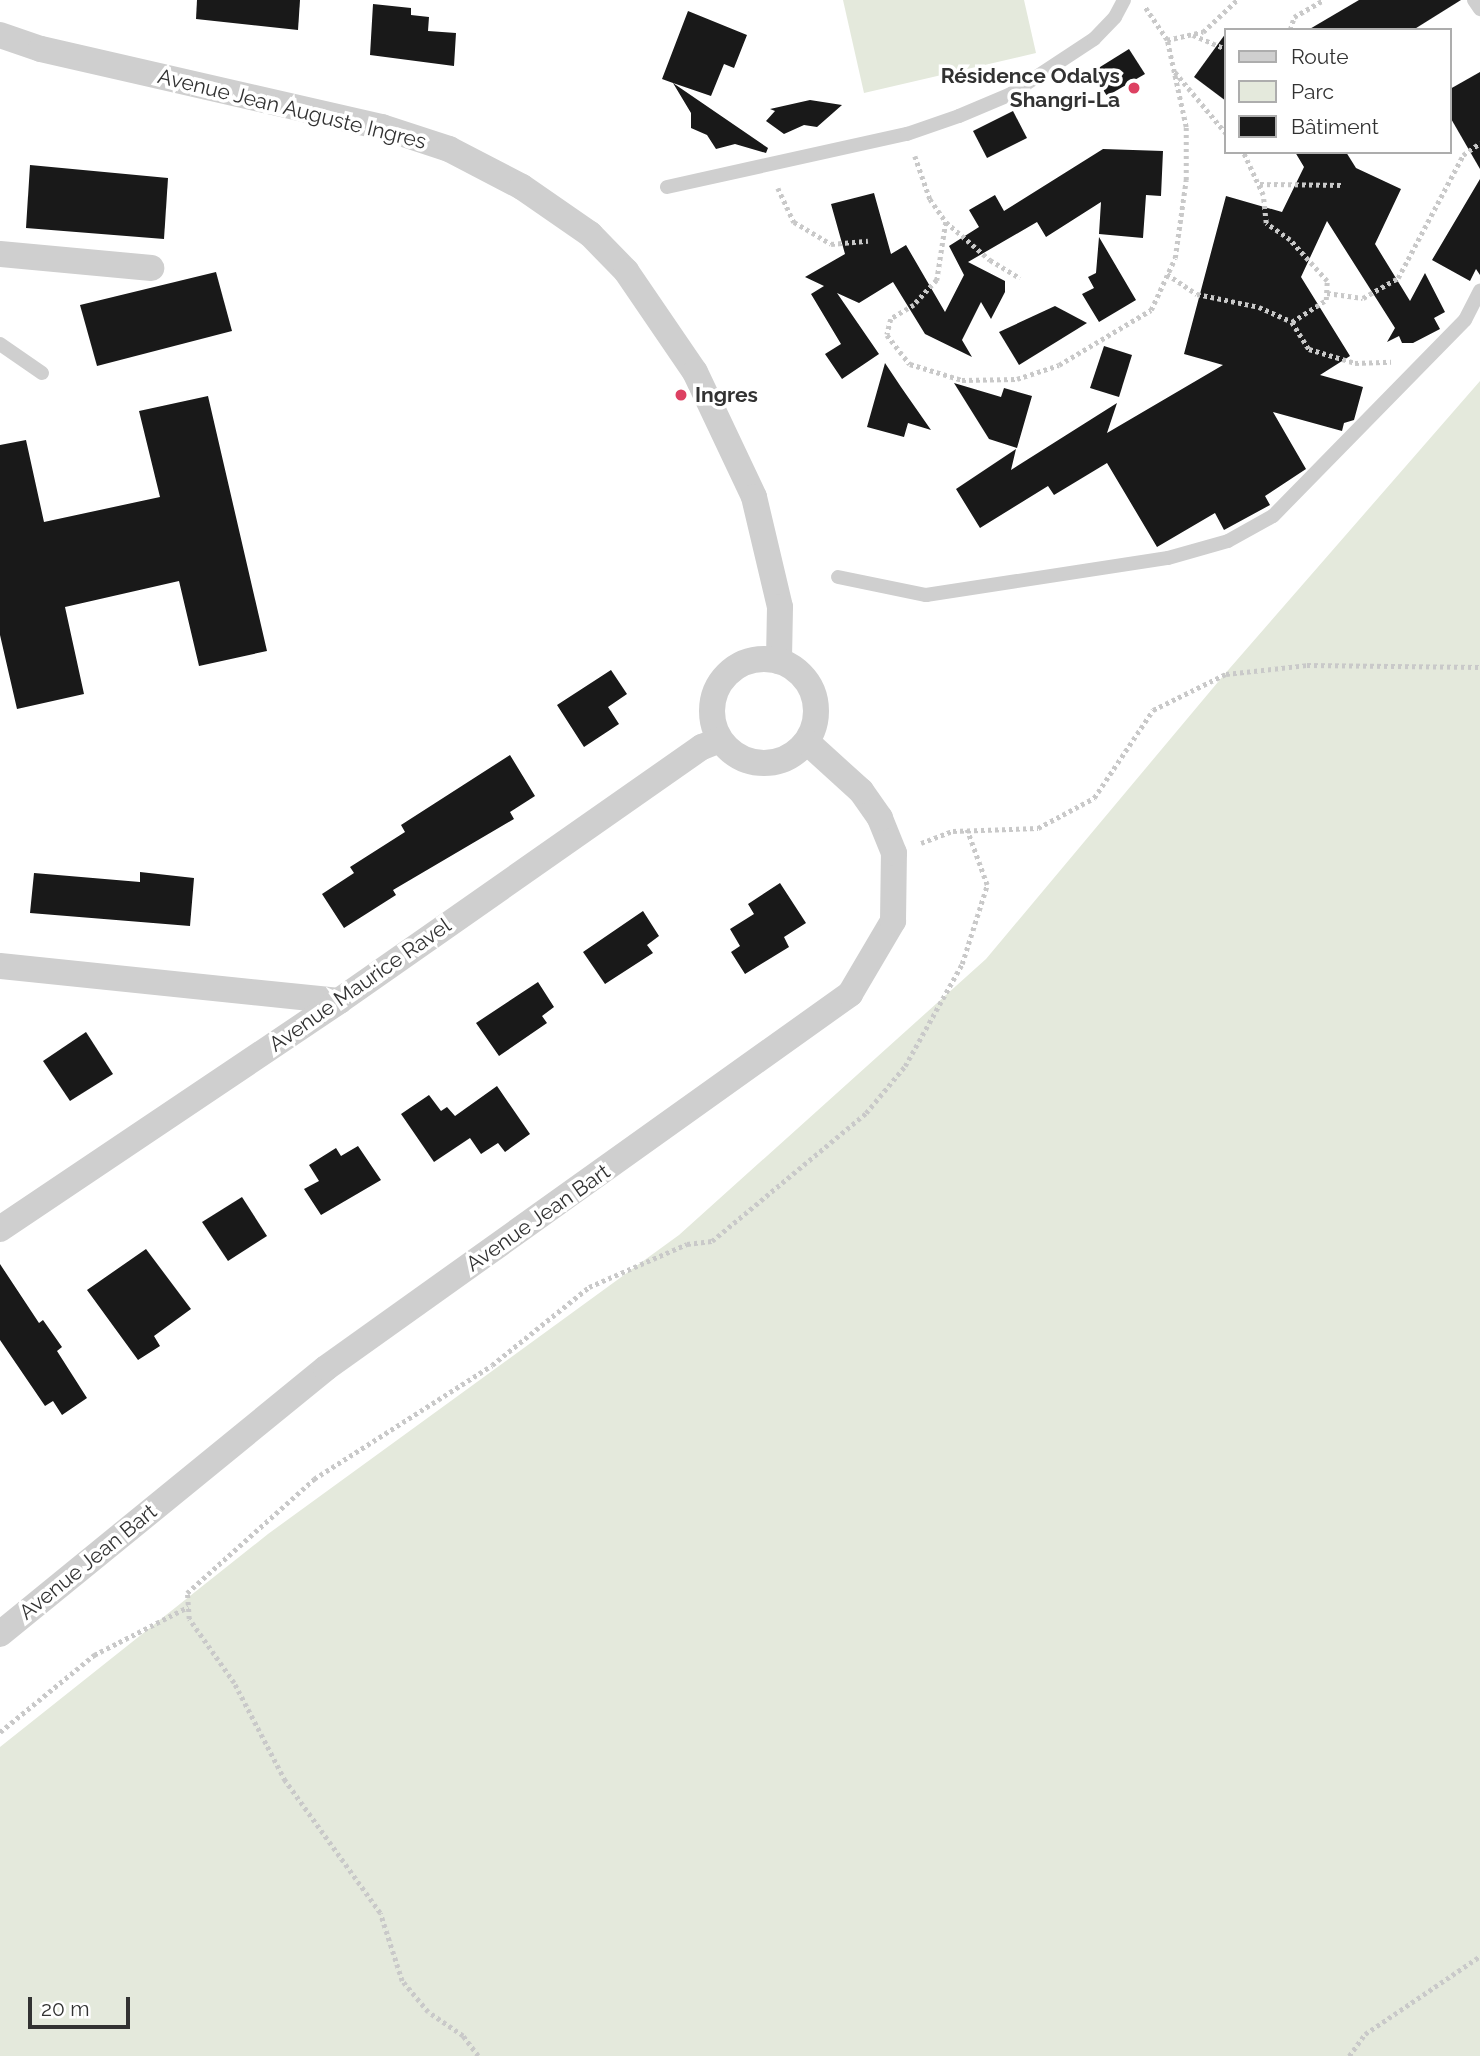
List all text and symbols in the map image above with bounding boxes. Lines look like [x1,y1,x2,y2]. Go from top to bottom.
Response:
legend [1224,28,1452,154]
text: Route [1291,44,1349,69]
street label: Avenue Jean Auguste Ingres [155,63,429,155]
place label: Résidence Odalys Shangri-La [941,63,1120,113]
text: Parc [1291,79,1334,104]
marker: Résidence Odalys Shangri-La [1126,80,1142,96]
text: Bâtiment [1291,114,1379,139]
place label: Ingres [695,382,758,408]
marker: Ingres [673,387,689,403]
street label: Avenue Maurice Ravel [264,913,456,1057]
street label: Avenue Jean Bart [461,1159,615,1277]
street label: Avenue Jean Bart [14,1499,162,1625]
scale bar [32,1982,133,2026]
text: 20 m [41,1996,89,2021]

